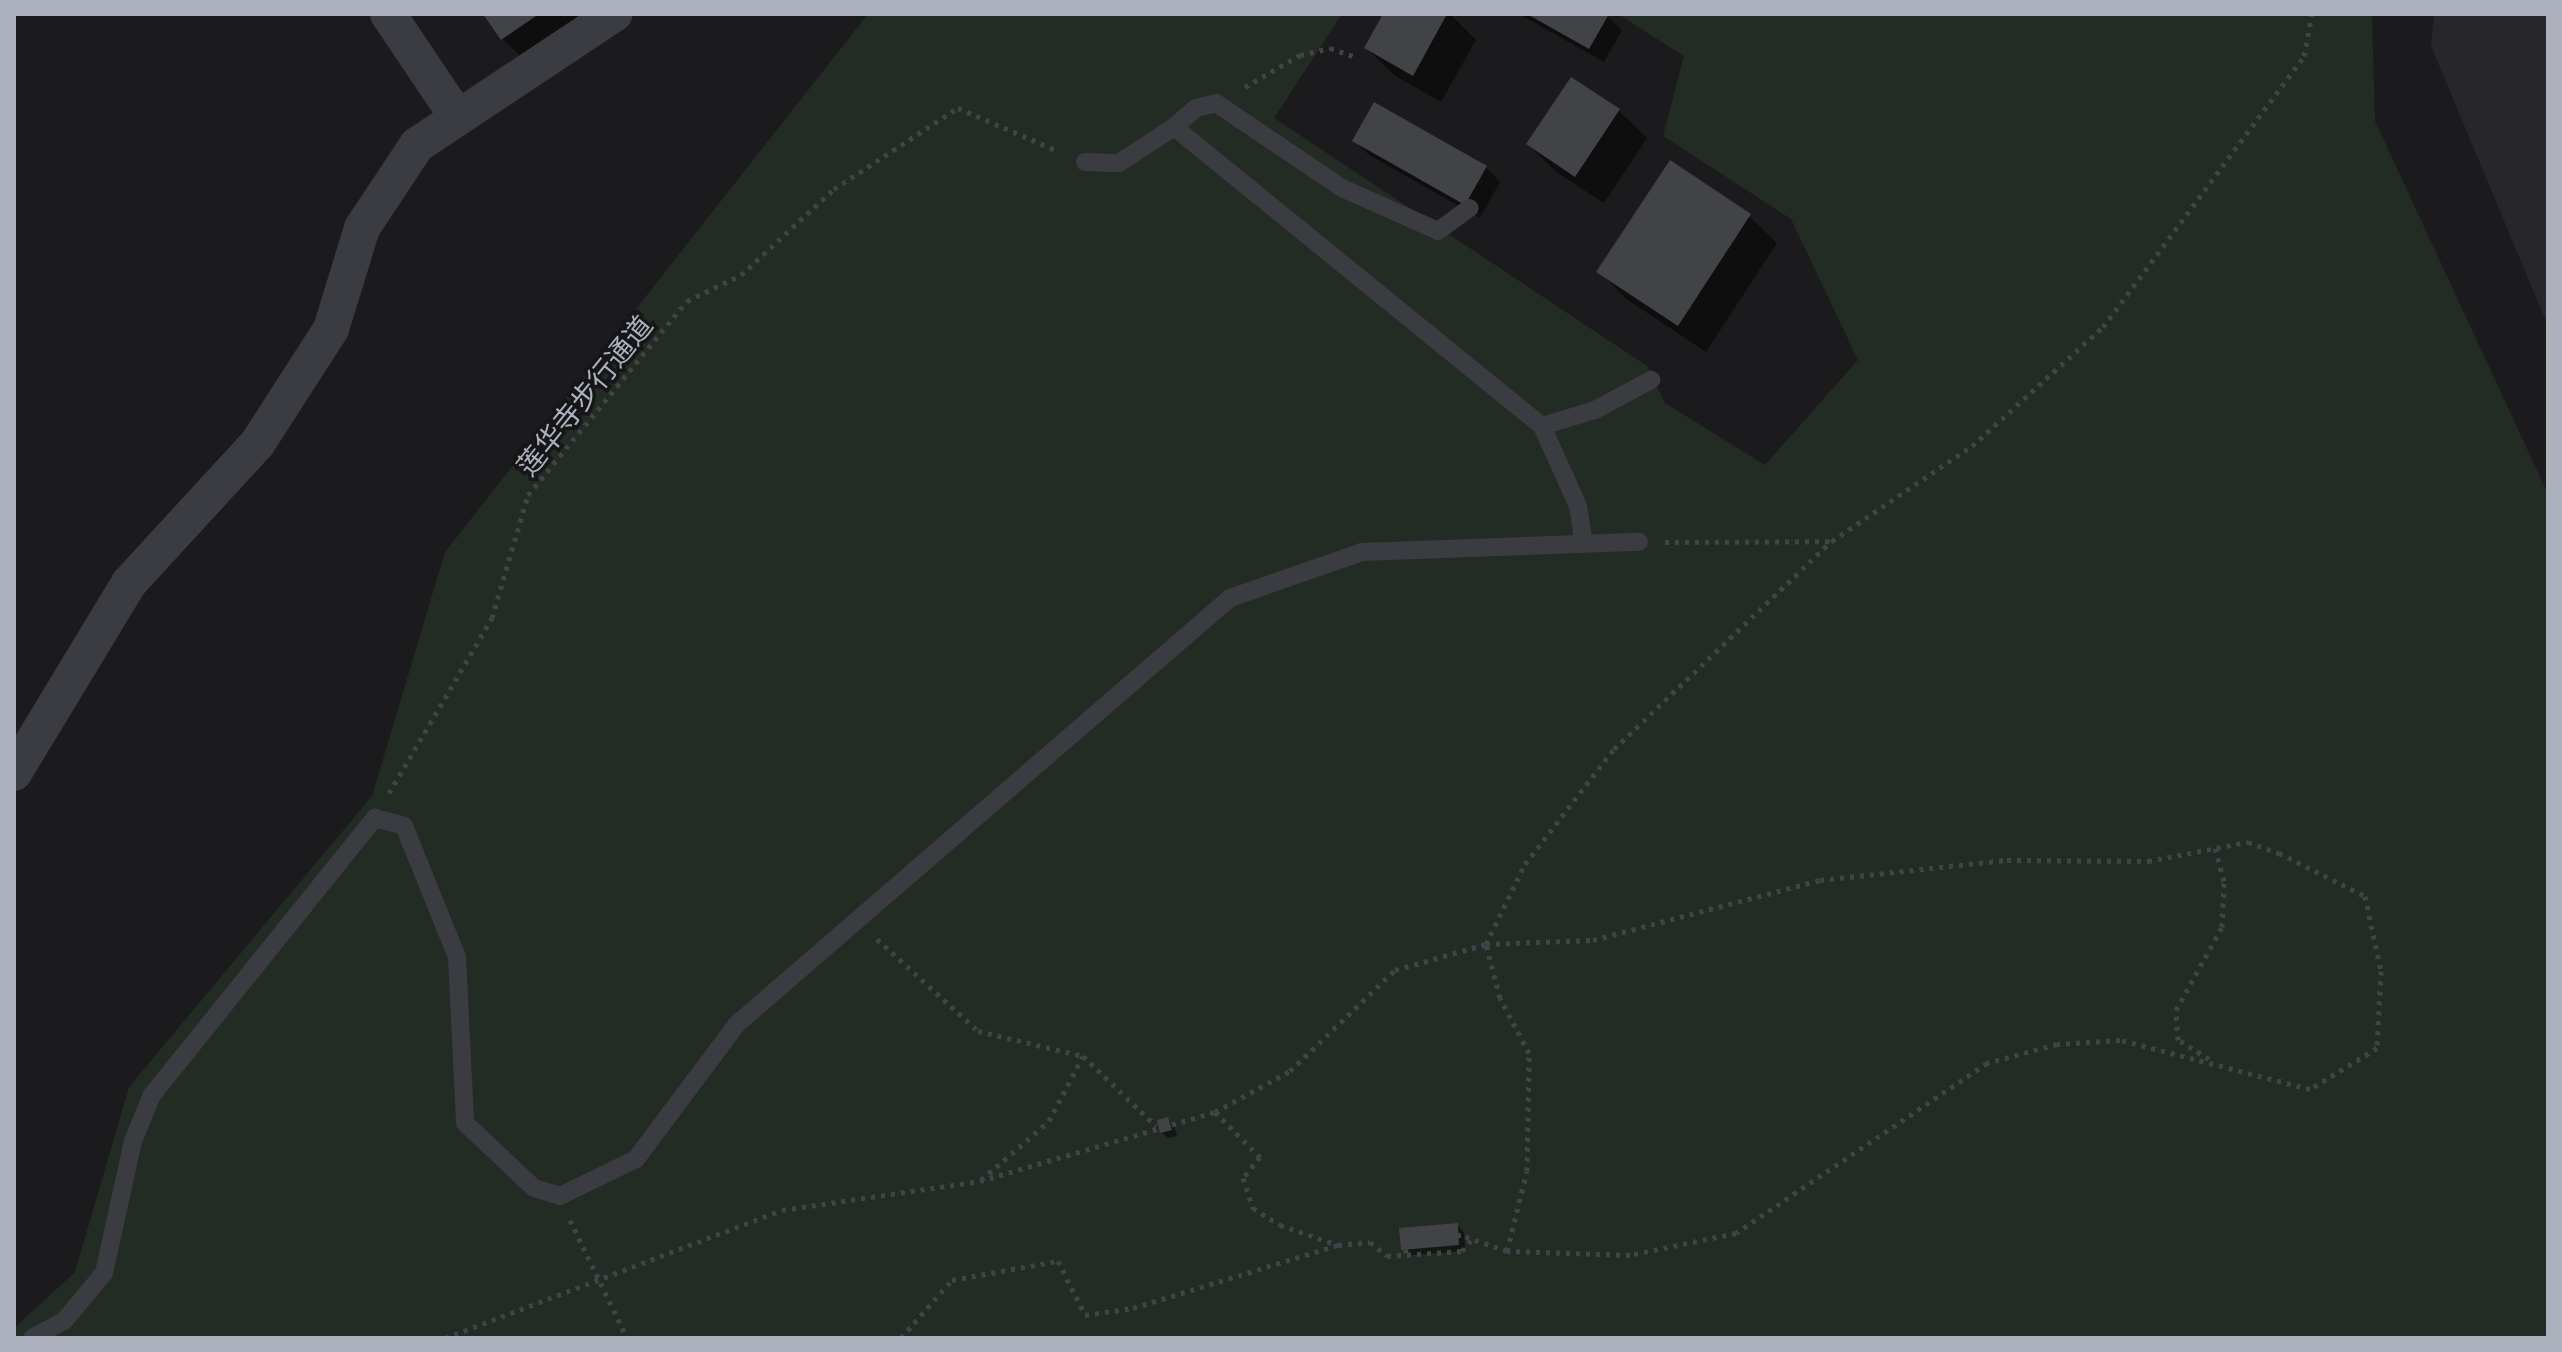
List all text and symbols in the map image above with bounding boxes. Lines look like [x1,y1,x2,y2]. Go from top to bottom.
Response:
street label: 莲华寺步行通道 [509,308,659,482]

